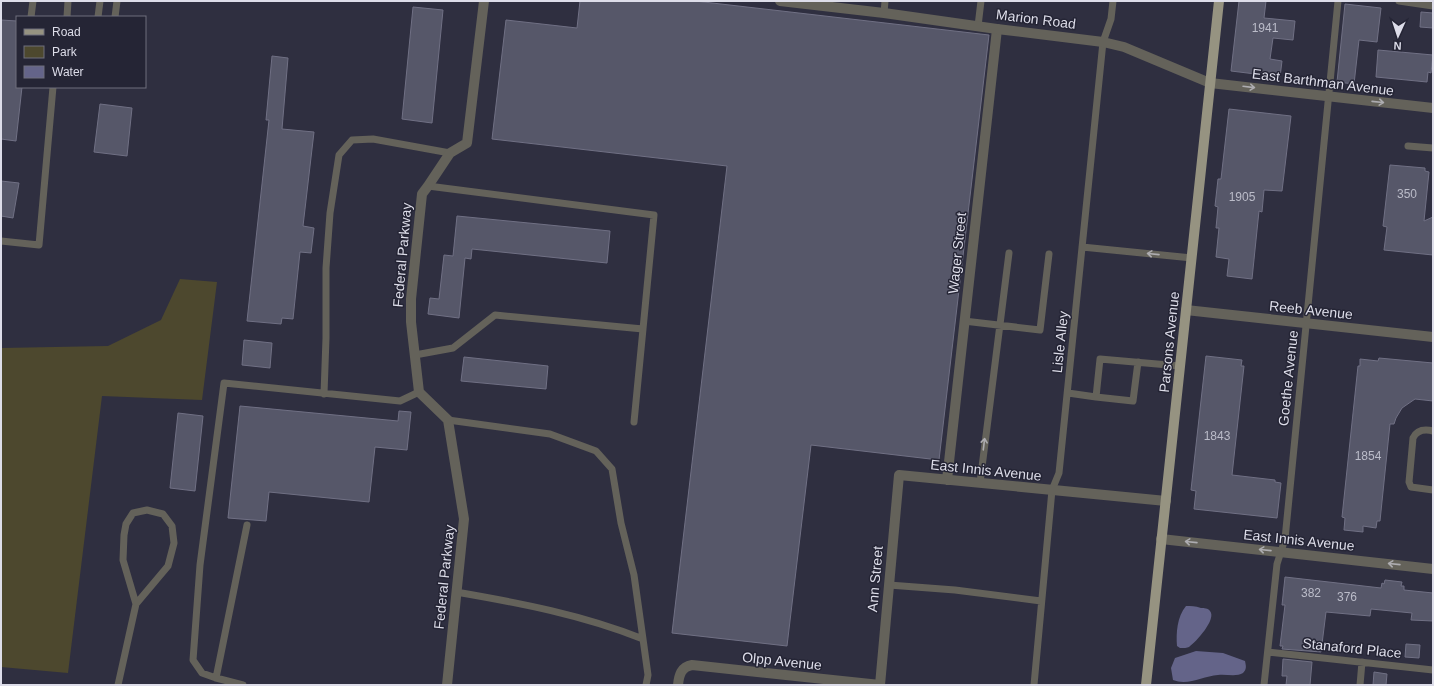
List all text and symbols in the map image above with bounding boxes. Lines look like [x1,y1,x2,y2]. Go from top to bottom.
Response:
street label: Marion Road [995,6,1077,32]
legend [16,16,146,88]
north arrow [1378,16,1418,56]
house number: 1941 [1252,21,1279,35]
text: Road [52,25,81,39]
text: N [1393,40,1402,52]
text: Park [52,45,78,59]
text: Water [52,65,84,79]
street label: East Barthman Avenue [1251,65,1395,99]
one-way arrow [1242,84,1255,91]
one-way arrow [1371,98,1384,106]
house number: 350 [1397,187,1417,201]
house number: 1905 [1229,190,1256,204]
street label: Federal Parkway [389,202,415,308]
street label: Wager Street [945,211,969,295]
one-way arrow [1147,250,1160,258]
street label: Parsons Avenue [1156,290,1182,393]
street label: Reeb Avenue [1268,298,1354,322]
street label: Lisle Alley [1049,310,1071,374]
street label: Goethe Avenue [1275,329,1301,427]
house number: 1843 [1204,429,1231,443]
one-way arrow [980,438,988,451]
house number: 1854 [1355,449,1382,463]
street label: East Innis Avenue [930,456,1043,484]
street label: Federal Parkway [431,524,457,630]
street label: East Innis Avenue [1243,526,1356,554]
one-way arrow [1185,538,1198,546]
street label: Ann Street [864,545,886,613]
one-way arrow [1259,546,1272,554]
one-way arrow [1388,561,1401,568]
house number: 382 [1301,586,1321,600]
house number: 376 [1337,590,1357,604]
street label: Stanaford Place [1302,635,1403,661]
street label: Olpp Avenue [741,649,823,673]

